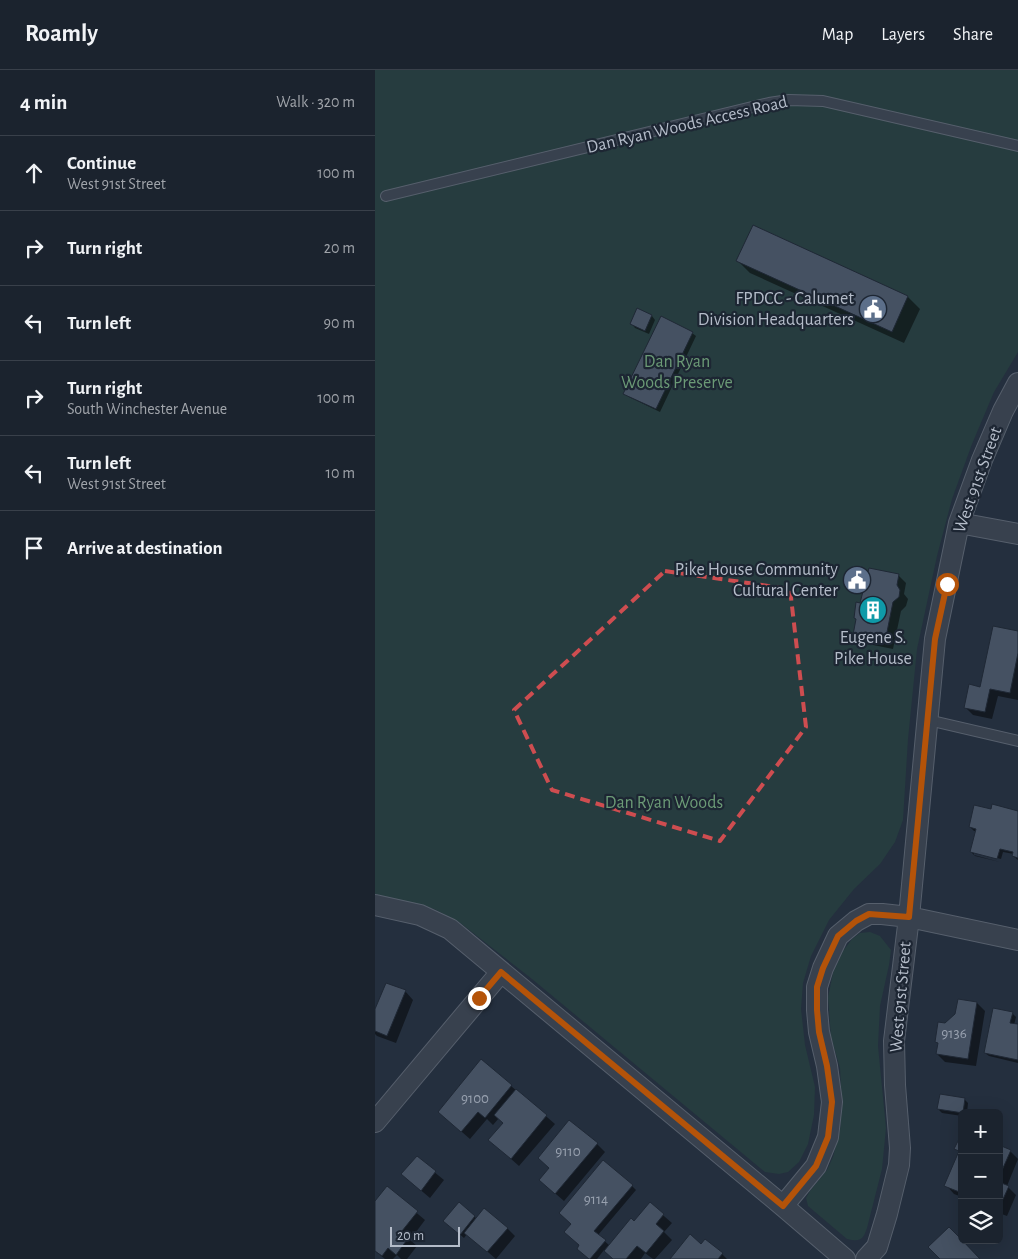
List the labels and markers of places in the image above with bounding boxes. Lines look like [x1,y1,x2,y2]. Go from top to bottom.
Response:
place label: FPDCC - Calumet Division Headquarters [698,290,854,329]
public building icon: FPDCC - Calumet Division Headquarters [858,294,888,324]
place label: Pike House Community Cultural Center [675,561,838,600]
public building icon: Pike House Community Cultural Center [842,565,872,595]
building icon: Eugene S. Pike House [858,595,888,625]
place label: Eugene S. Pike House [834,629,912,668]

